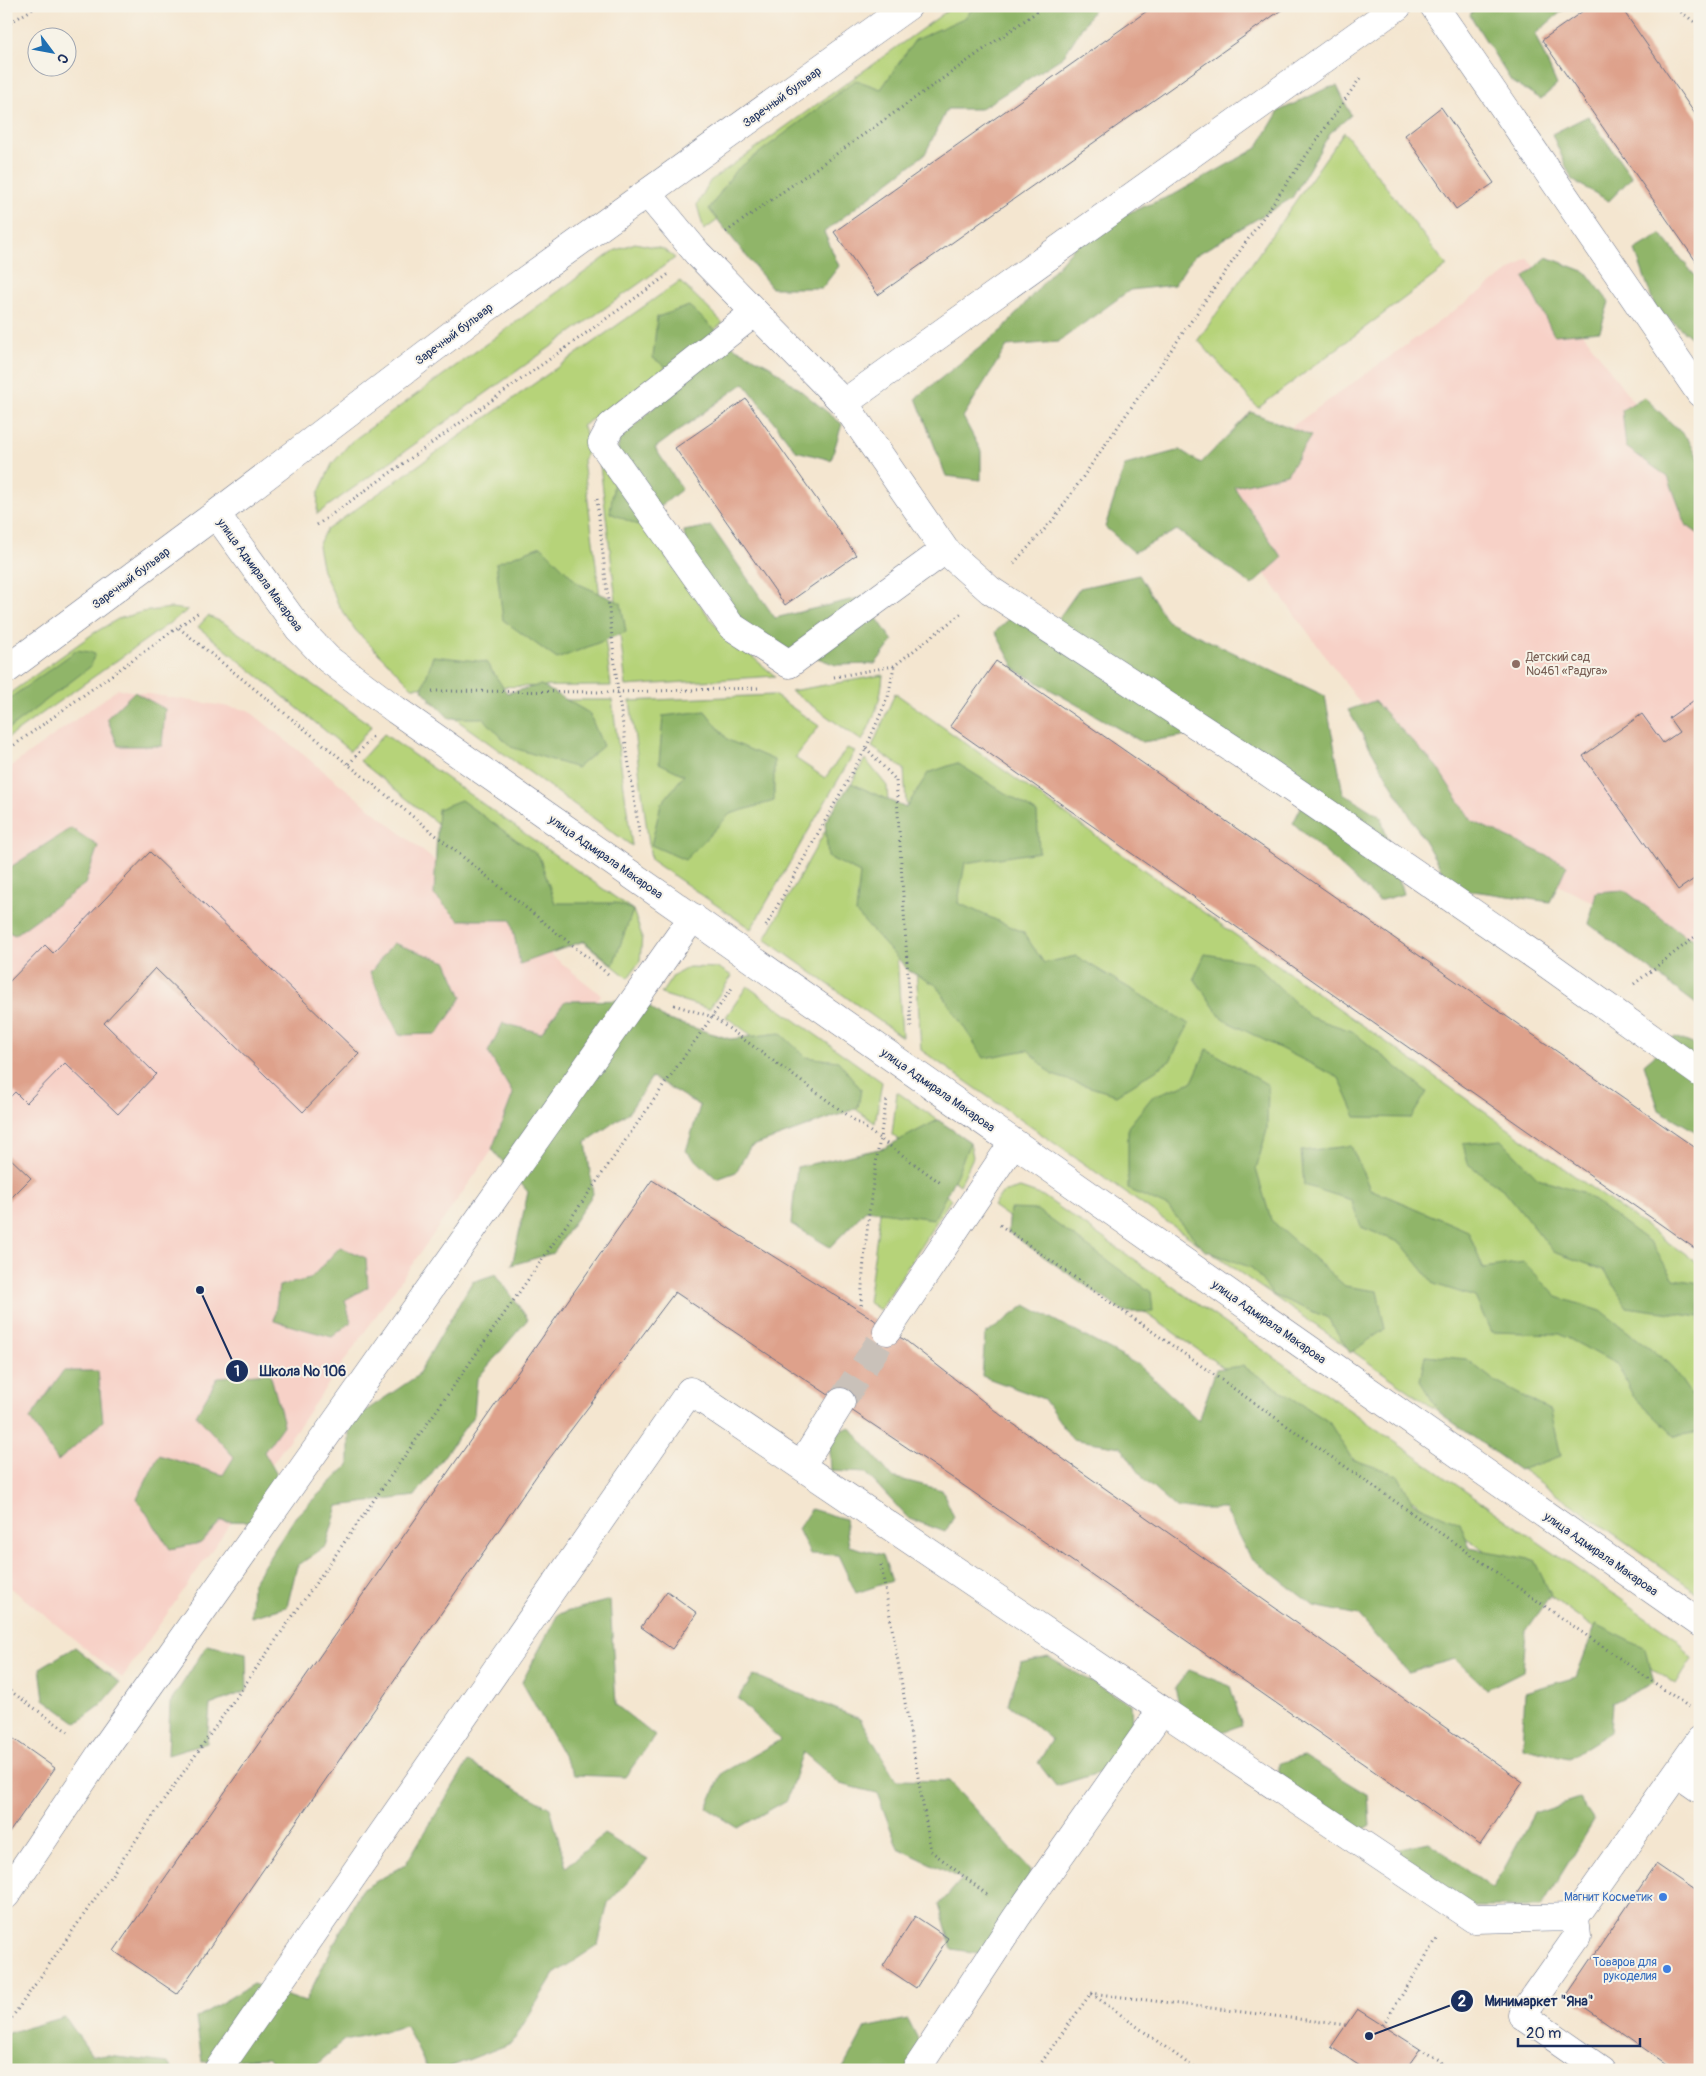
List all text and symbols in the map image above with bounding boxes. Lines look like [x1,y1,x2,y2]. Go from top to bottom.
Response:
north arrow [28,28,78,78]
text: С [53,50,72,67]
street label: Заречный бульвар [740,64,825,131]
street label: Заречный бульвар [412,300,496,369]
street label: улица Адмирала Макарова [213,515,306,635]
street label: Заречный бульвар [89,544,173,613]
place label: Детский сад №461 «Радуга» [1525,650,1607,679]
marker: Детский сад №461 «Радуга» [1510,658,1522,670]
street label: улица Адмирала Макарова [545,812,666,903]
street label: улица Адмирала Макарова [877,1045,998,1136]
street label: улица Адмирала Макарова [1208,1277,1329,1368]
callout: Школа № 106 [225,1356,356,1385]
text: 1 [234,1362,240,1381]
text: Школа № 106 [259,1363,346,1380]
street label: улица Адмирала Макарова [1540,1509,1661,1600]
place label: Магнит Косметик [1564,1890,1653,1905]
marker: Магнит Косметик [1657,1891,1669,1903]
place label: Товаров для рукоделия [1593,1955,1657,1984]
marker: Товаров для рукоделия [1661,1963,1673,1975]
callout: Минимаркет "Яна" [1450,1987,1604,2016]
text: 2 [1458,1992,1466,2011]
text: Минимаркет "Яна" [1484,1993,1594,2010]
scale bar [1518,2016,1641,2048]
text: 20 m [1526,2024,1561,2043]

